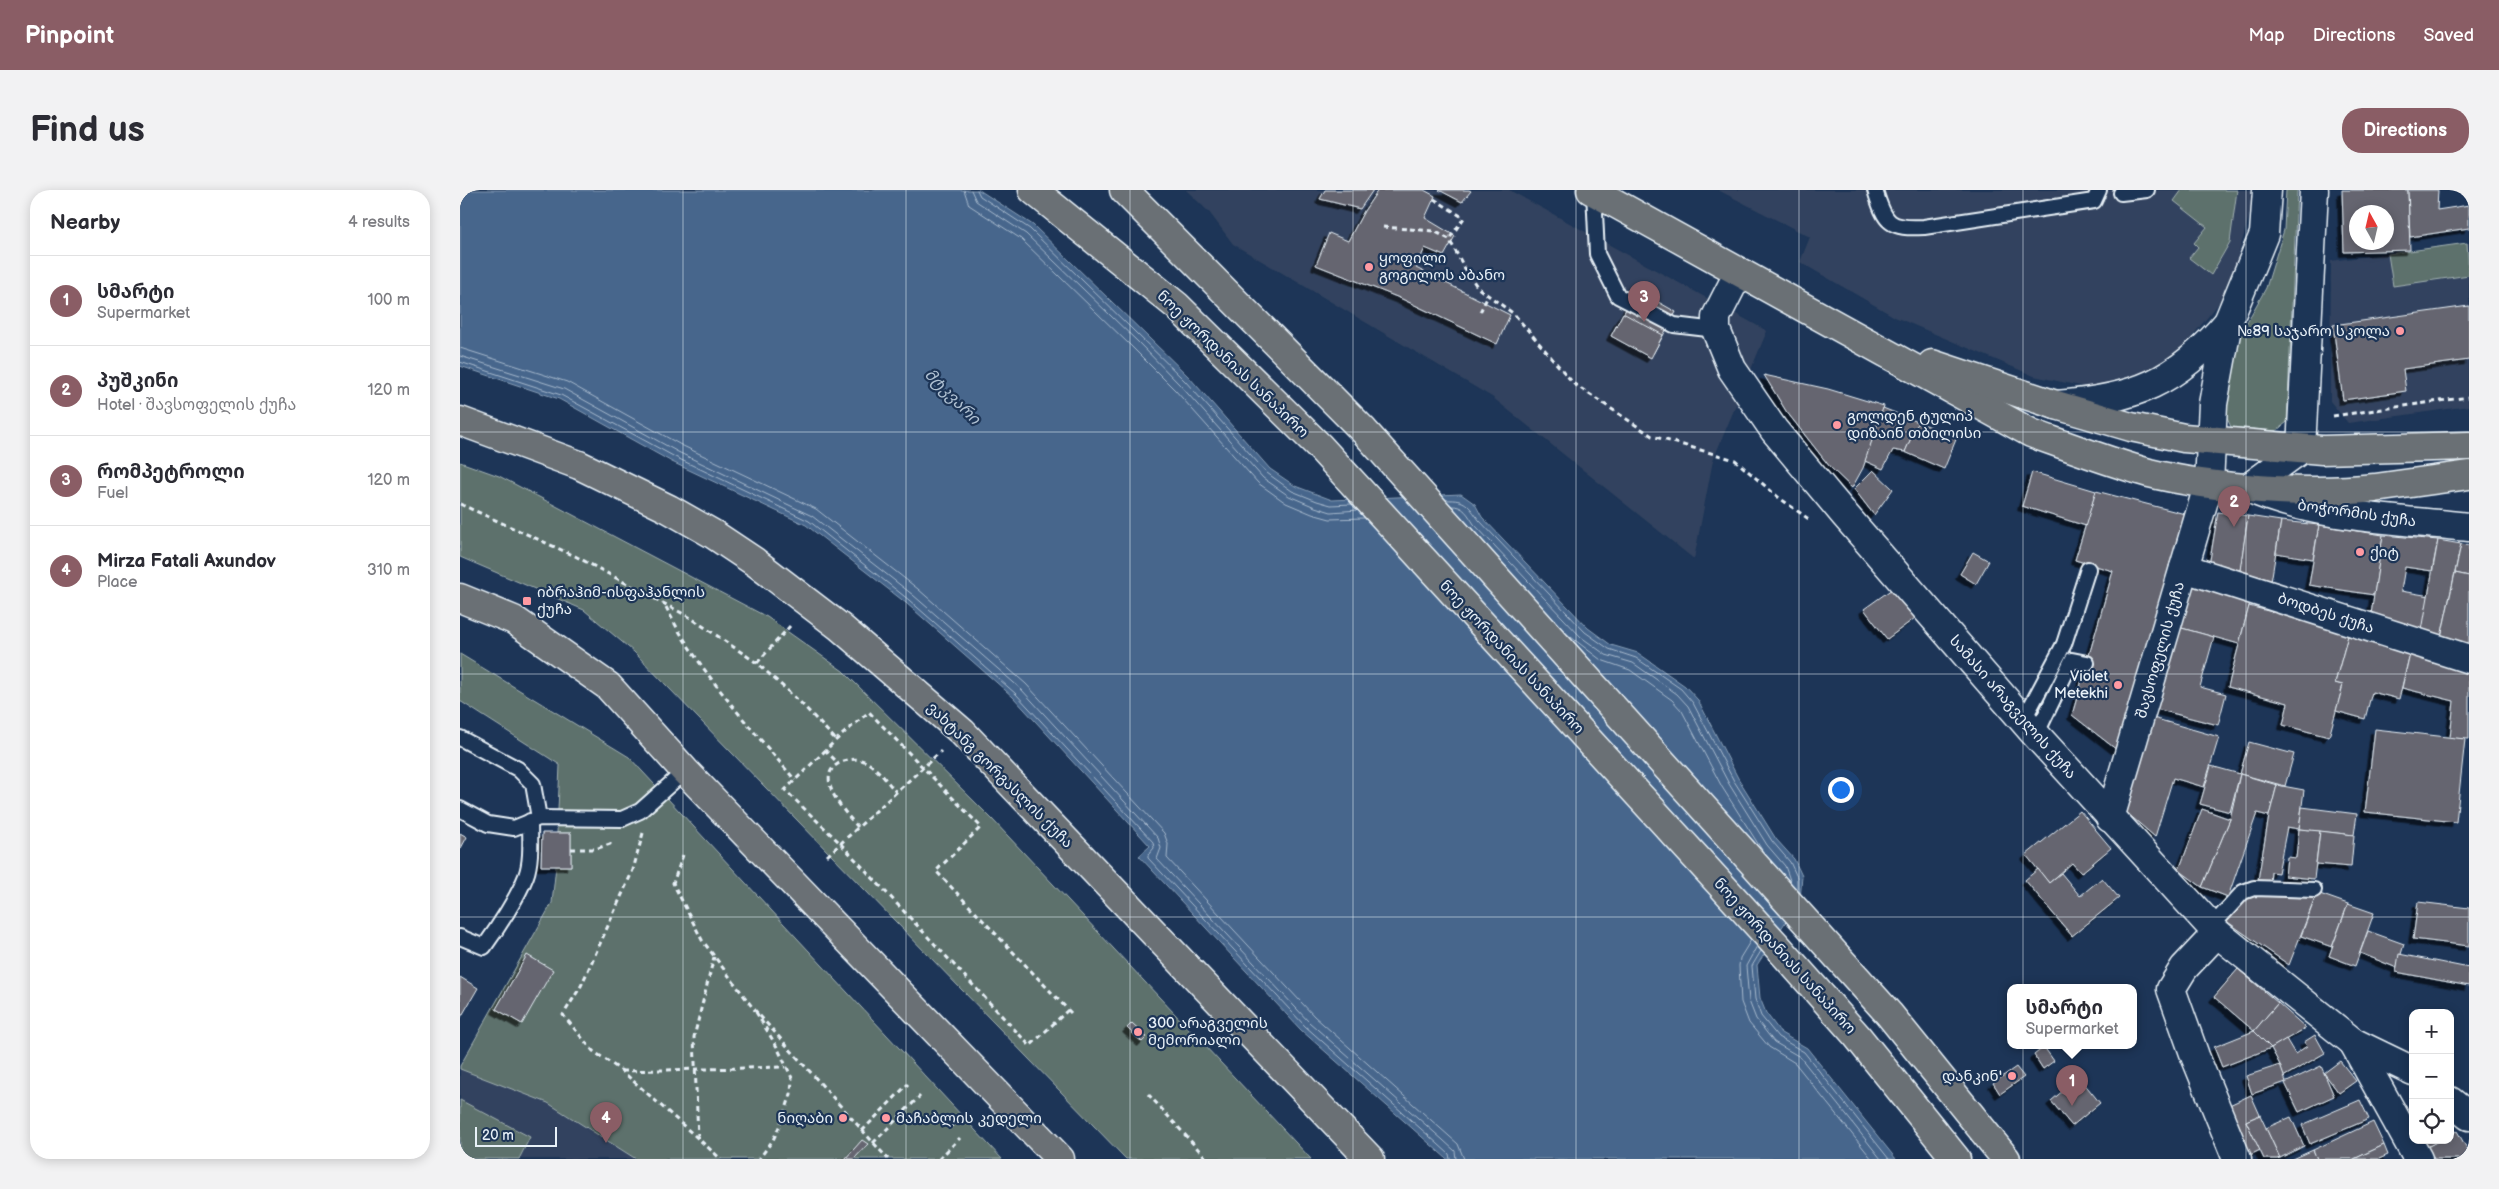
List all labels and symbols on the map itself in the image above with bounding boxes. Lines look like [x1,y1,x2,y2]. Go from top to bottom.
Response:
north arrow [2349,205,2394,250]
place label: ყოფილი გოგილოს აბანო [1379,249,1505,285]
marker: ყოფილი გოგილოს აბანო [1363,261,1375,273]
pin: 3 [1628,281,1660,322]
street label: ნოე ჟორდანიას სანაპირო [1153,287,1313,442]
place label: №89 საჯარო სკოლა [2237,322,2390,341]
marker: №89 საჯარო სკოლა [2394,325,2406,337]
water label: მტკვარი [920,365,984,429]
place label: გოლდენ ტულიპ დიზაინ თბილისი [1847,407,1981,443]
marker: გოლდენ ტულიპ დიზაინ თბილისი [1831,419,1843,431]
pin: 2 [2218,486,2250,527]
street label: ბოჭორმის ქუჩა [2296,496,2417,531]
place label: ქიტ [2370,543,2399,562]
marker: ქიტ [2354,546,2366,558]
street label: ნოე ჟორდანიას სანაპირო [1435,576,1588,738]
street label: შავსოფელის ქუჩა [2132,580,2189,721]
place label: იბრაჰიმ-ისფაჰანლის ქუჩა [537,583,705,619]
street label: ბოდბეს ქუჩა [2275,589,2376,638]
marker: იბრაჰიმ-ისფაჰანლის ქუჩა [521,595,533,607]
street label: სამასი არაგველის ქუჩა [1945,632,2080,783]
place label: Violet Metekhi [2054,667,2108,703]
marker: Violet Metekhi [2112,679,2124,691]
street label: ვახტანგ გორგასლის ქუჩა [923,698,1077,852]
your location [1828,777,1854,803]
street label: ნოე ჟორდანიას სანაპირო [1709,874,1860,1038]
place label: 300 არაგველის მემორიალი [1148,1014,1268,1050]
marker: 300 არაგველის მემორიალი [1132,1026,1144,1038]
pin: 1 [2056,1065,2088,1106]
place label: დანკინ' [1942,1067,2002,1086]
marker: დანკინ' [2006,1070,2018,1082]
pin: 4 [590,1102,622,1143]
place label: ნიღაბი [777,1109,833,1128]
place label: მაჩაბლის კედელი [896,1109,1042,1128]
marker: ნიღაბი [837,1112,849,1124]
marker: მაჩაბლის კედელი [880,1112,892,1124]
scale bar [475,1124,558,1147]

